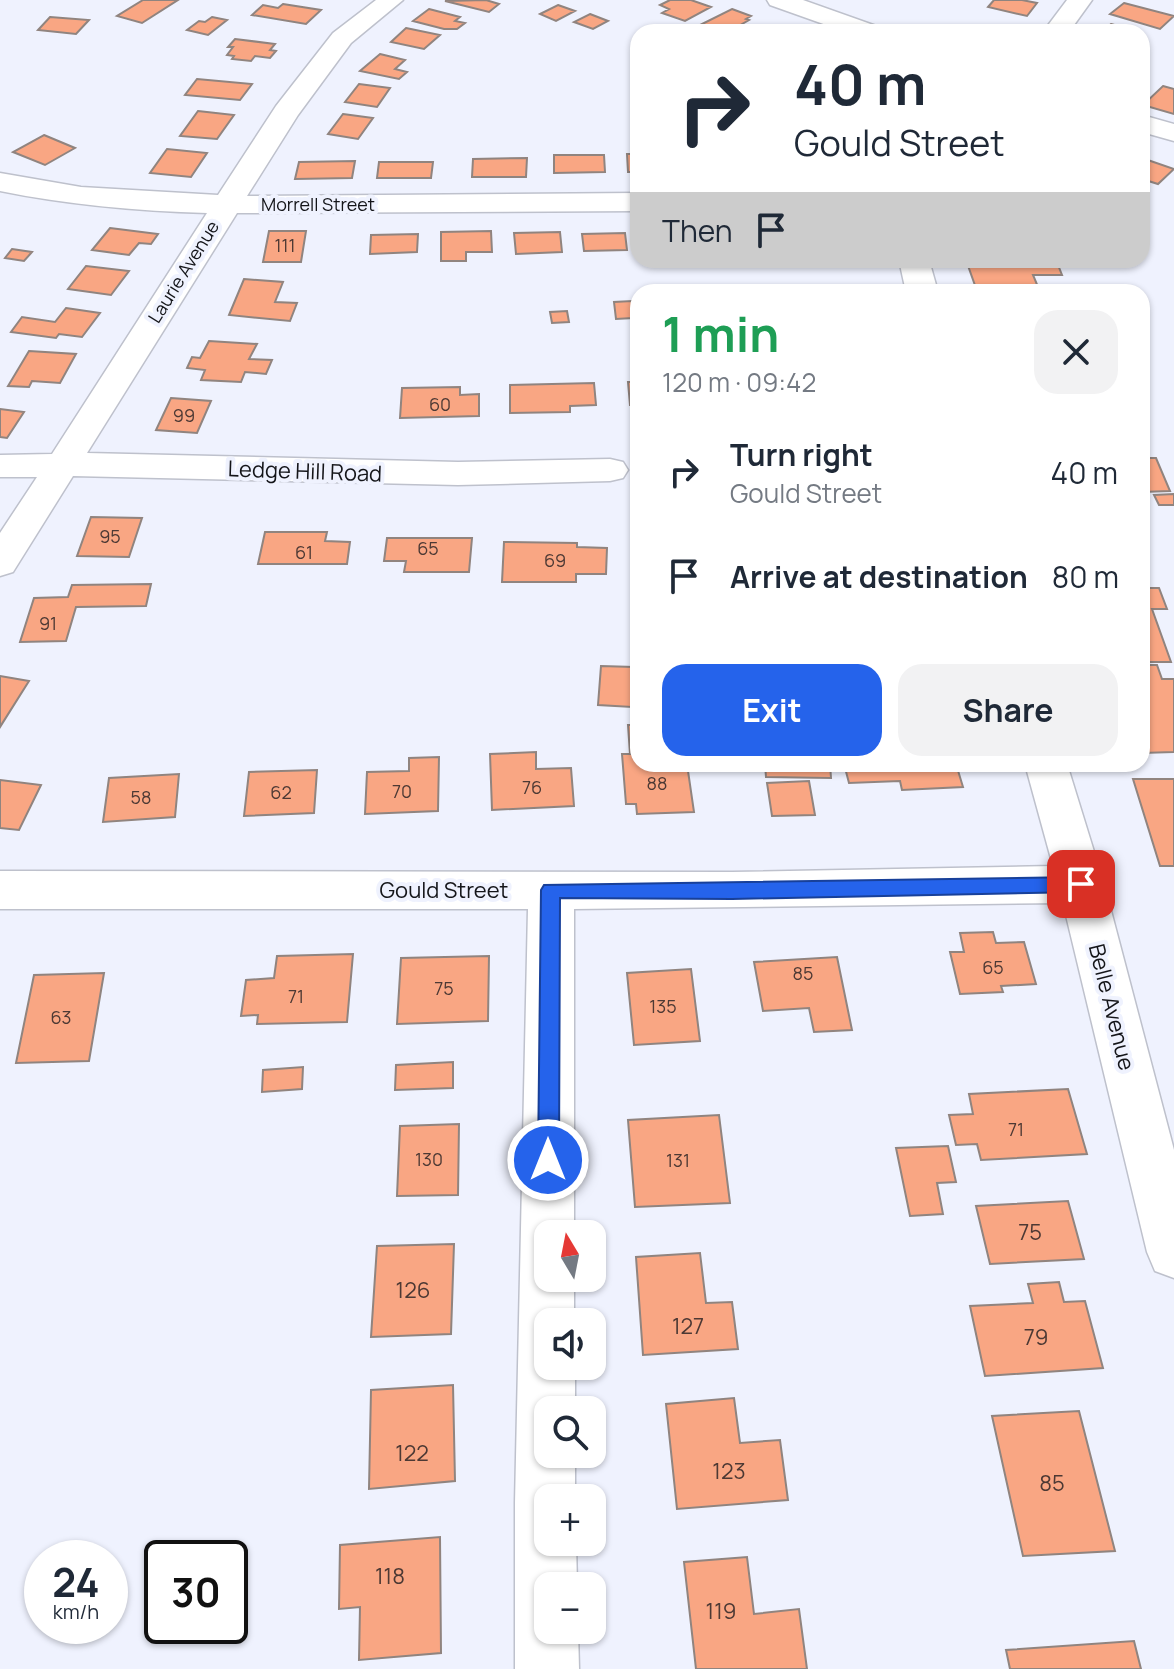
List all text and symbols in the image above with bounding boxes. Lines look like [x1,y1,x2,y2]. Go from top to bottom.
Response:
text: 40 m [794,45,926,122]
icon: right [662,56,766,160]
text: Gould Street [794,118,1005,167]
street label: Morrell Street [261,192,375,216]
icon: arrive [749,208,793,252]
text: Then [662,210,733,251]
street label: Laurie Avenue [142,216,224,327]
house number: 111 [274,233,296,257]
text: 1 min [662,301,779,366]
button: close [1034,310,1118,394]
text: 120 m · 09:42 [662,364,816,400]
house number: 60 [429,392,451,416]
house number: 99 [173,403,195,427]
text: Turn right [730,434,873,475]
icon: right [662,450,706,494]
text: 40 m [1051,452,1118,493]
street label: Ledge Hill Road [227,453,383,489]
text: Gould Street [730,475,882,511]
house number: 95 [99,524,121,548]
house number: 65 [417,536,439,560]
house number: 61 [295,540,313,564]
house number: 69 [544,548,566,572]
icon: arrive [662,554,706,598]
text: Arrive at destination [730,556,1028,597]
text: 80 m [1052,556,1119,597]
house number: 91 [39,611,57,635]
button: Exit [662,664,882,756]
button: Share [898,664,1118,756]
house number: 88 [647,771,667,795]
house number: 76 [522,775,542,799]
house number: 70 [392,779,412,803]
house number: 62 [270,780,292,804]
house number: 58 [131,785,151,809]
pin [1047,850,1115,918]
icon: arrive [1059,862,1103,906]
street label: Gould Street [380,875,509,905]
street label: Belle Avenue [1082,941,1142,1073]
house number: 65 [982,955,1004,979]
house number: 85 [793,961,813,985]
house number: 75 [434,976,454,1000]
house number: 71 [288,984,304,1008]
house number: 135 [649,994,677,1018]
house number: 63 [50,1005,72,1029]
house number: 71 [1008,1117,1024,1141]
position arrow [506,1118,590,1202]
house number: 130 [415,1147,443,1171]
house number: 131 [666,1148,690,1172]
house number: 75 [1018,1217,1042,1247]
north arrow [534,1220,606,1292]
map controls [534,1220,606,1644]
house number: 126 [396,1275,430,1305]
button: sound [534,1308,606,1380]
house number: 127 [672,1311,704,1341]
house number: 79 [1024,1322,1048,1352]
button: search [534,1396,606,1468]
house number: 122 [395,1438,429,1468]
house number: 123 [712,1456,746,1486]
house number: 85 [1039,1468,1065,1498]
button: + [534,1484,606,1556]
speed limit sign: 30 [144,1540,248,1644]
text: 24 [52,1554,100,1609]
house number: 118 [375,1561,405,1591]
button: − [534,1572,606,1644]
house number: 119 [706,1596,736,1626]
text: km/h [53,1598,99,1625]

